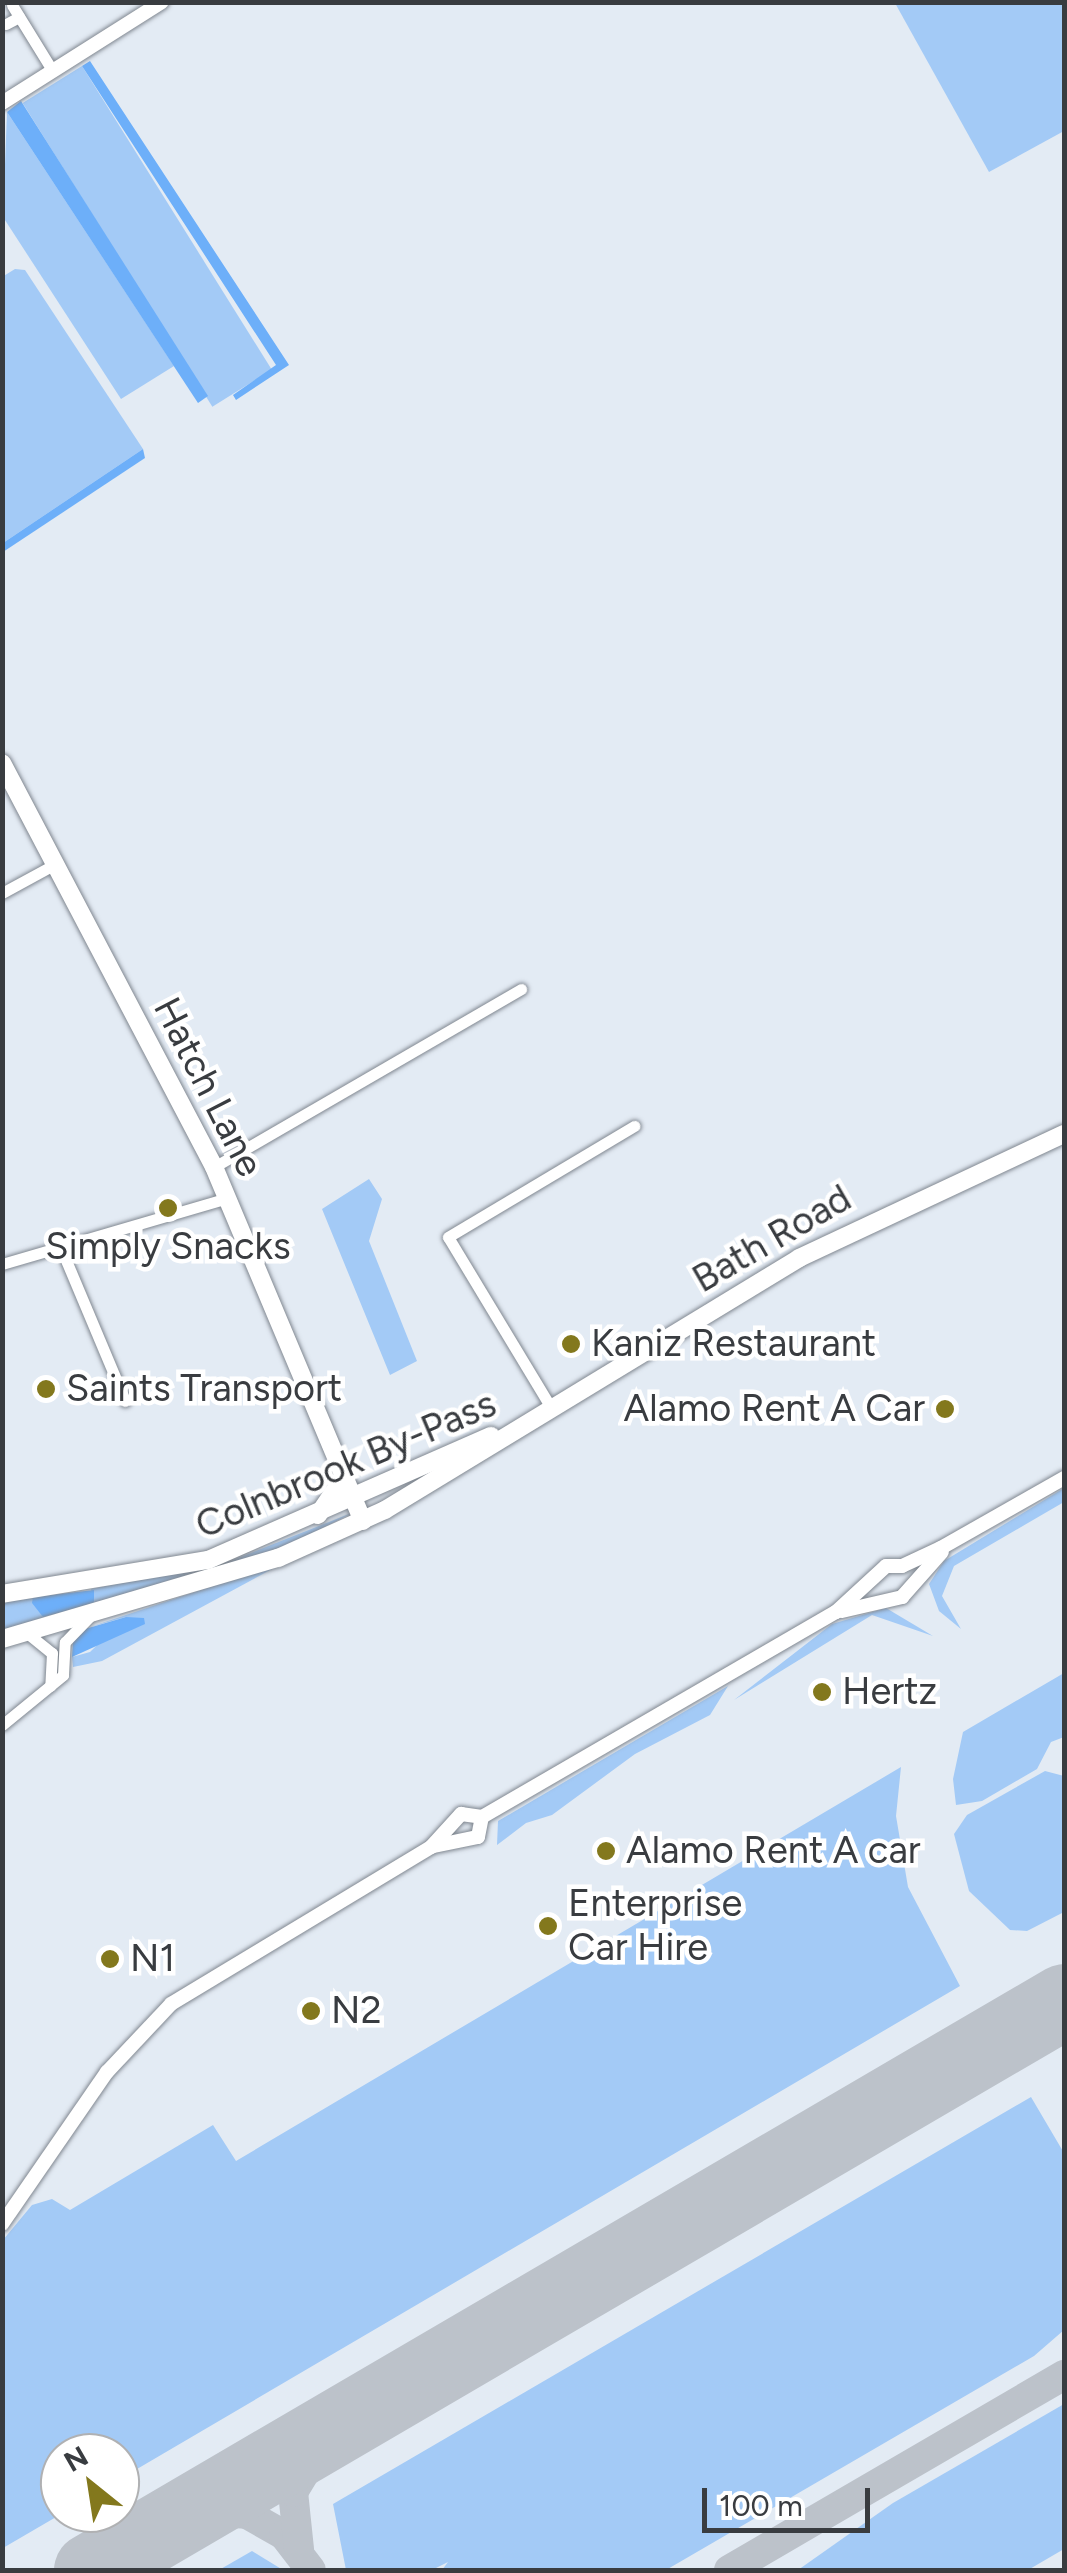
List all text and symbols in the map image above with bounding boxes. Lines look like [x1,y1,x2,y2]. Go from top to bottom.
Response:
street label: Hatch Lane [144,990,272,1184]
street label: Bath Road [685,1175,859,1303]
marker: Simply Snacks [157,1197,179,1219]
place label: Simply Snacks [45,1224,291,1270]
place label: Kaniz Restaurant [591,1321,876,1367]
marker: Kaniz Restaurant [560,1333,582,1355]
place label: Saints Transport [66,1366,342,1412]
marker: Saints Transport [35,1378,57,1400]
street label: Colnbrook By-Pass [189,1381,503,1549]
place label: Alamo Rent A Car [624,1386,925,1432]
marker: Alamo Rent A Car [934,1398,956,1420]
place label: Hertz [842,1669,937,1715]
marker: Hertz [811,1681,833,1703]
place label: Alamo Rent A car [626,1828,921,1874]
marker: Alamo Rent A car [595,1840,617,1862]
place label: Enterprise Car Hire [568,1881,742,1970]
marker: Enterprise Car Hire [537,1915,559,1937]
place label: N1 [130,1936,175,1982]
marker: N1 [99,1948,121,1970]
place label: N2 [331,1988,382,2034]
marker: N2 [300,2000,322,2022]
north arrow [40,2433,140,2533]
text: N [58,2439,94,2479]
scale bar [707,2468,874,2530]
text: 100 m [719,2487,803,2524]

